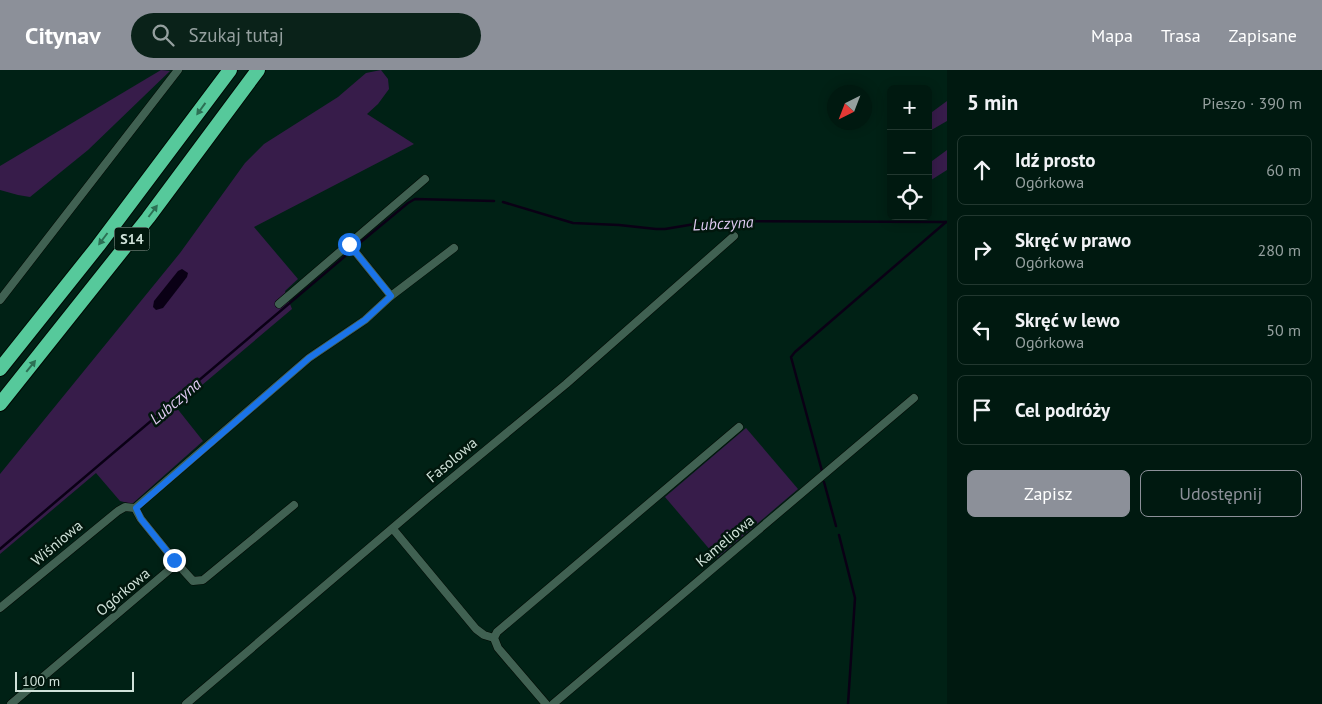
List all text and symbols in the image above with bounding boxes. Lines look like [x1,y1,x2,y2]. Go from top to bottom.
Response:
search box [131,13,481,58]
text: Citynav [25,20,101,51]
icon: search [149,21,177,49]
text: Szukaj tutaj [189,23,284,47]
text: Mapa [1091,24,1133,47]
text: Trasa [1161,24,1201,47]
text: Zapisane [1229,24,1297,47]
north arrow [827,85,872,130]
map controls [887,85,932,220]
button: + [887,85,932,130]
text: 5 min [967,89,1018,116]
text: Pieszo · 390 m [1202,93,1302,113]
one-way arrow [197,103,207,116]
button: − [887,130,932,175]
text: Idź prosto [1015,148,1095,172]
icon: ahead [968,156,996,184]
text: 60 m [1266,160,1301,180]
text: Ogórkowa [1015,172,1084,192]
button: locate [887,175,932,220]
one-way arrow [148,204,158,218]
water label: Lubczyna [692,211,754,235]
road number: S14 [114,227,150,250]
text: Skręć w prawo [1015,228,1131,252]
one-way arrow [98,232,109,245]
route start [338,233,361,256]
icon: right [968,236,996,264]
text: 280 m [1258,240,1301,260]
text: Ogórkowa [1015,252,1084,272]
text: Skręć w lewo [1015,308,1120,332]
icon: left [968,316,996,344]
text: 50 m [1266,320,1301,340]
text: Ogórkowa [1015,332,1084,352]
one-way arrow [25,360,36,373]
water label: Lubczyna [145,374,205,428]
icon: arrive [968,396,996,424]
text: Cel podróży [1015,398,1110,422]
street label: Fasolowa [422,433,481,486]
button: Zapisz [967,470,1130,517]
button: Udostępnij [1140,470,1302,517]
street label: Kameliowa [691,511,758,571]
street label: Wiśniowa [27,516,86,570]
route end [163,549,186,572]
street label: Ogórkowa [92,564,154,620]
scale bar [15,669,134,692]
text: 100 m [22,672,60,690]

